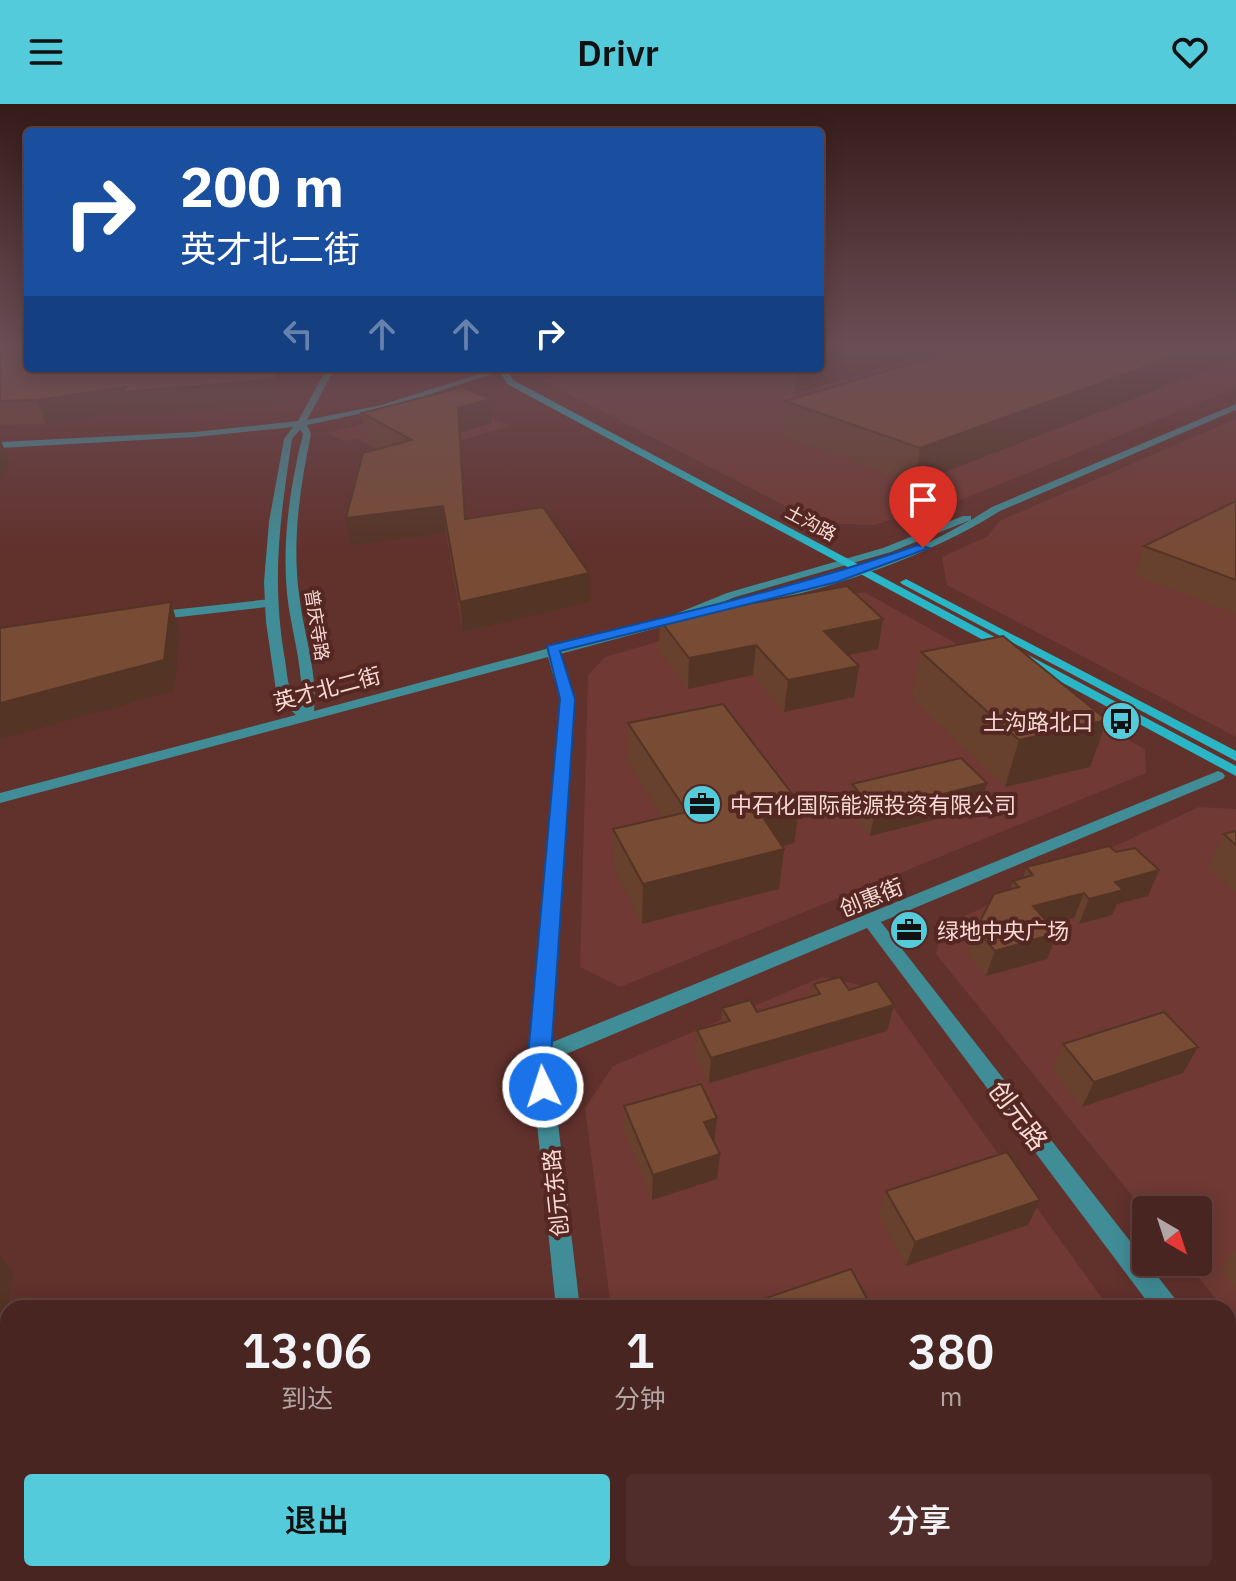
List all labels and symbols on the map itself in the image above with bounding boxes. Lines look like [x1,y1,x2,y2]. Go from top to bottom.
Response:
pin [889,466,957,548]
street label: 土沟路 [782,500,840,546]
street label: 普庆寺路 [300,588,334,662]
street label: 英才北二街 [270,660,384,716]
bus stop icon: 土沟路北口 [1100,700,1142,742]
place label: 土沟路北口 [983,707,1093,736]
office icon: 中石化国际能源投资有限公司 [681,783,723,825]
place label: 中石化国际能源投资有限公司 [730,790,1016,819]
street label: 创惠街 [835,871,907,923]
office icon: 绿地中央广场 [888,909,930,951]
place label: 绿地中央广场 [937,916,1069,945]
position arrow [501,1045,585,1129]
street label: 创元路 [982,1074,1056,1156]
street label: 创元东路 [536,1148,574,1238]
north arrow [1132,1196,1212,1276]

